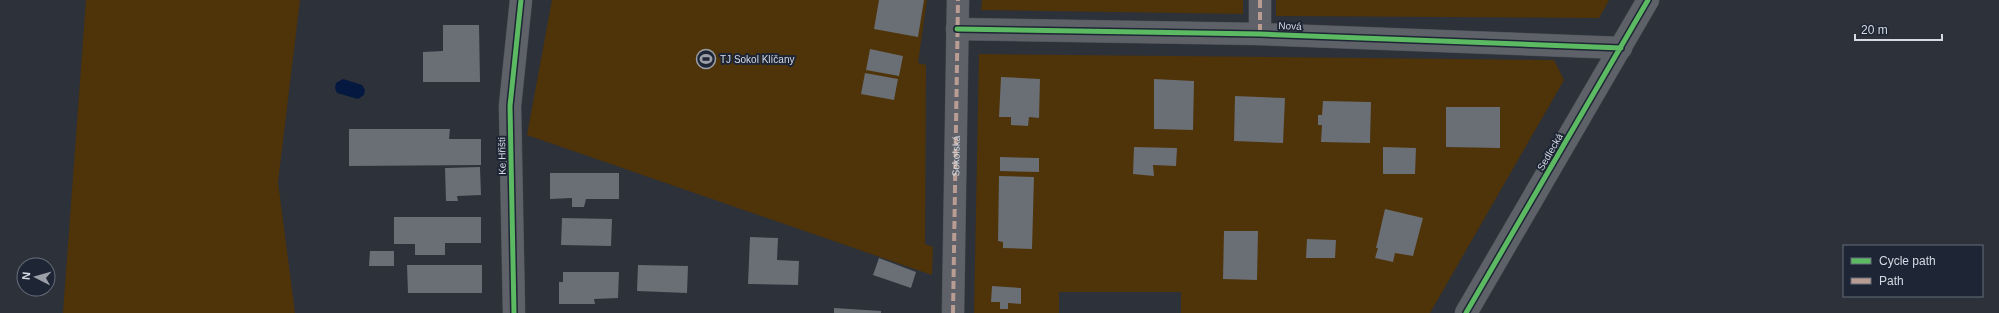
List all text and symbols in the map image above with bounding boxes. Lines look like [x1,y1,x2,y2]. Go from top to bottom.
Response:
scale bar [1855,16,1942,42]
street label: Nová [1278,20,1302,32]
text: 20 m [1861,23,1888,37]
sports icon: TJ Sokol Klíčany [695,48,717,70]
place label: TJ Sokol Klíčany [720,54,794,65]
street label: Sedlecká [1535,131,1565,173]
street label: Sokolská [950,135,961,176]
street label: Ke Hřišti [496,137,508,175]
legend [1843,245,1983,297]
text: Cycle path [1879,254,1936,268]
north arrow [16,257,56,297]
text: N [20,271,32,281]
text: Path [1879,274,1904,288]

